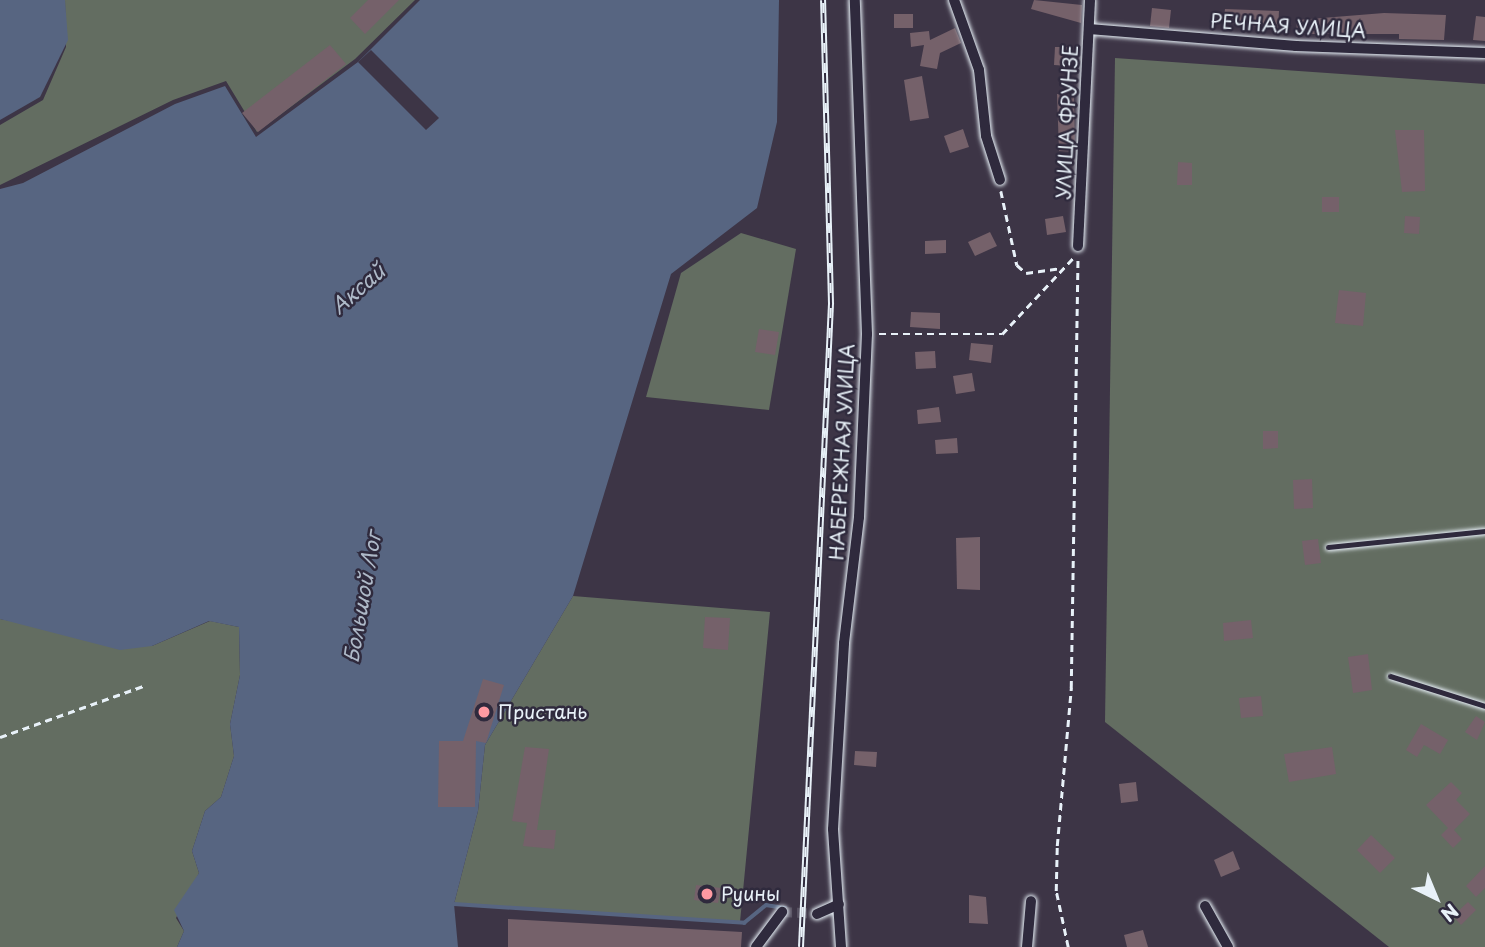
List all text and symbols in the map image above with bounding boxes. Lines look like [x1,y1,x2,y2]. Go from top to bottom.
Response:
street label: РЕЧНАЯ УЛИЦА [1209,9,1367,43]
street label: УЛИЦА ФРУНЗЕ [1052,44,1082,200]
water label: Аксай [325,258,389,318]
street label: НАБЕРЕЖНАЯ УЛИЦА [825,343,859,561]
water label: Большой Лог [337,529,385,665]
place label: Пристань [498,701,587,723]
marker: Пристань [476,704,492,720]
north arrow [1401,863,1471,933]
place label: Руины [721,883,780,905]
marker: Руины [699,886,715,902]
text: N [1435,898,1465,929]

